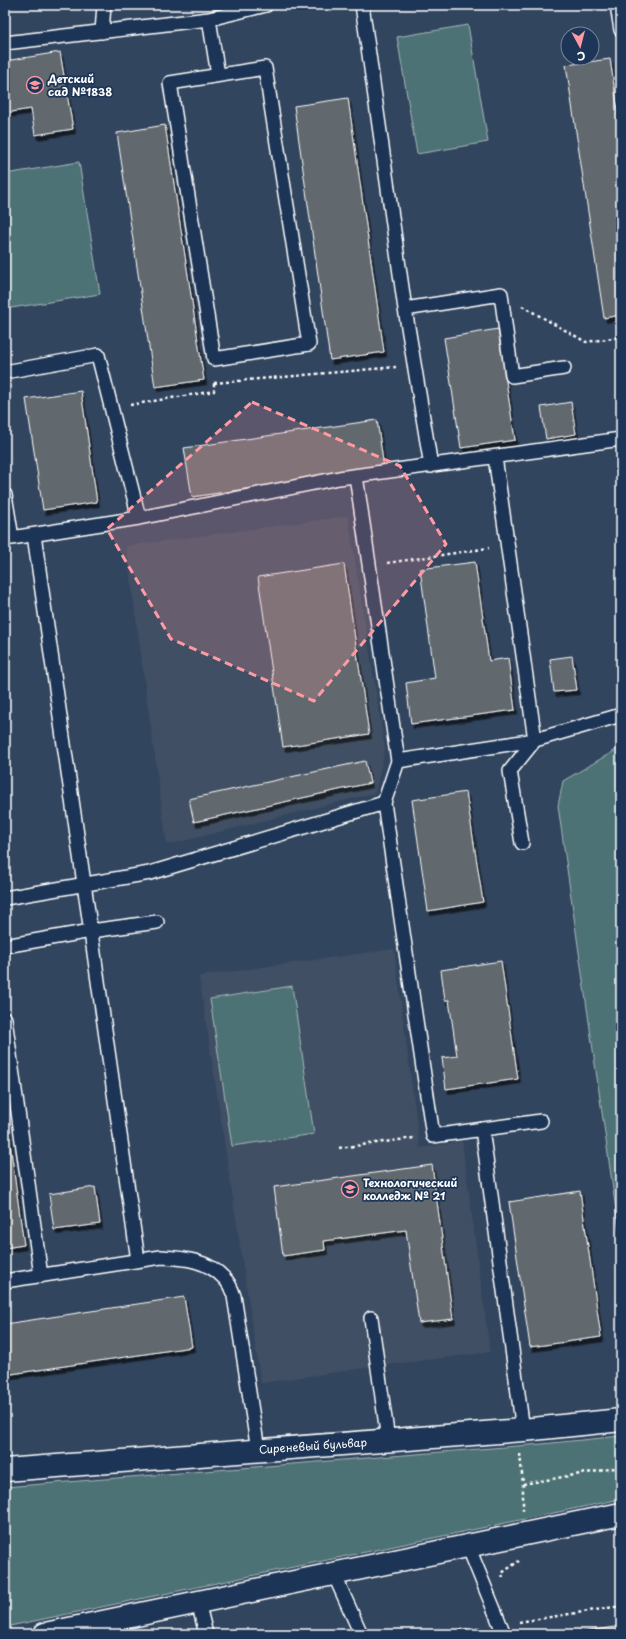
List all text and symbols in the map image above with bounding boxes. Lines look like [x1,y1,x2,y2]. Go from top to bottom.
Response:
north arrow [560,26,600,66]
text: С [576,47,586,65]
place label: Детский сад №1838 [47,70,112,100]
school or university icon: Детский сад №1838 [25,75,45,95]
place label: Технологический колледж № 21 [363,1174,458,1204]
school or university icon: Технологический колледж № 21 [340,1179,360,1199]
street label: Сиреневый бульвар [258,1433,368,1458]

